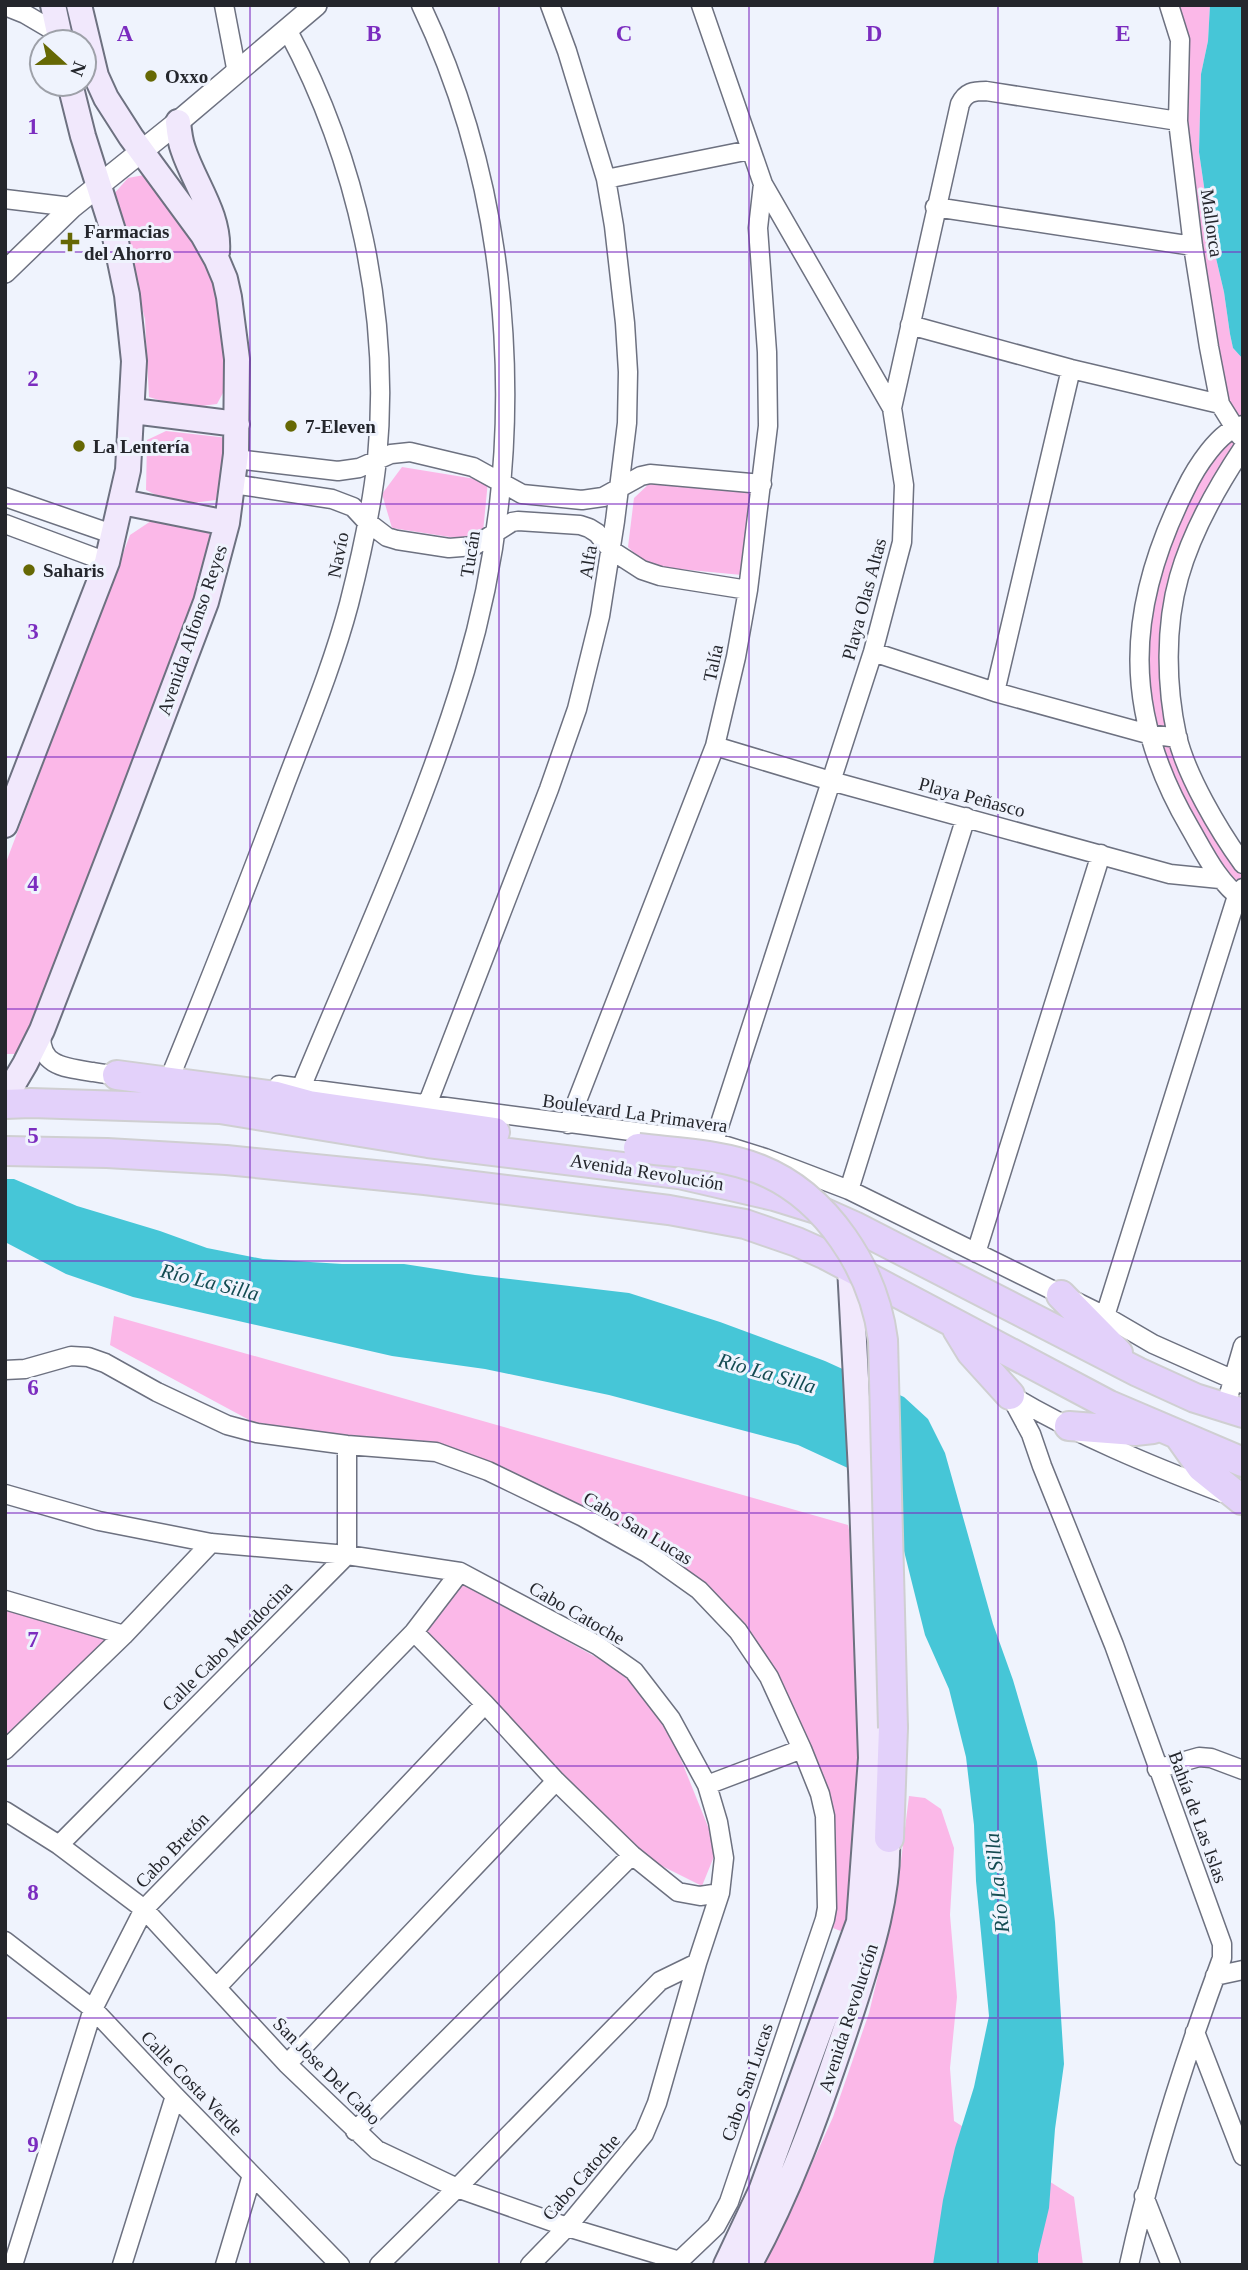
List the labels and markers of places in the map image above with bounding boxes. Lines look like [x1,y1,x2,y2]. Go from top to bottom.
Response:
place label: Oxxo [165,66,208,87]
marker: Oxxo [143,68,159,84]
place label: Farmacias del Ahorro [84,221,172,264]
marker: Farmacias del Ahorro [62,234,78,250]
place label: 7-Eleven [305,416,376,437]
marker: 7-Eleven [283,418,299,434]
place label: La Lentería [93,436,190,457]
marker: La Lentería [71,438,87,454]
place label: Saharis [43,560,104,581]
marker: Saharis [21,562,37,578]

